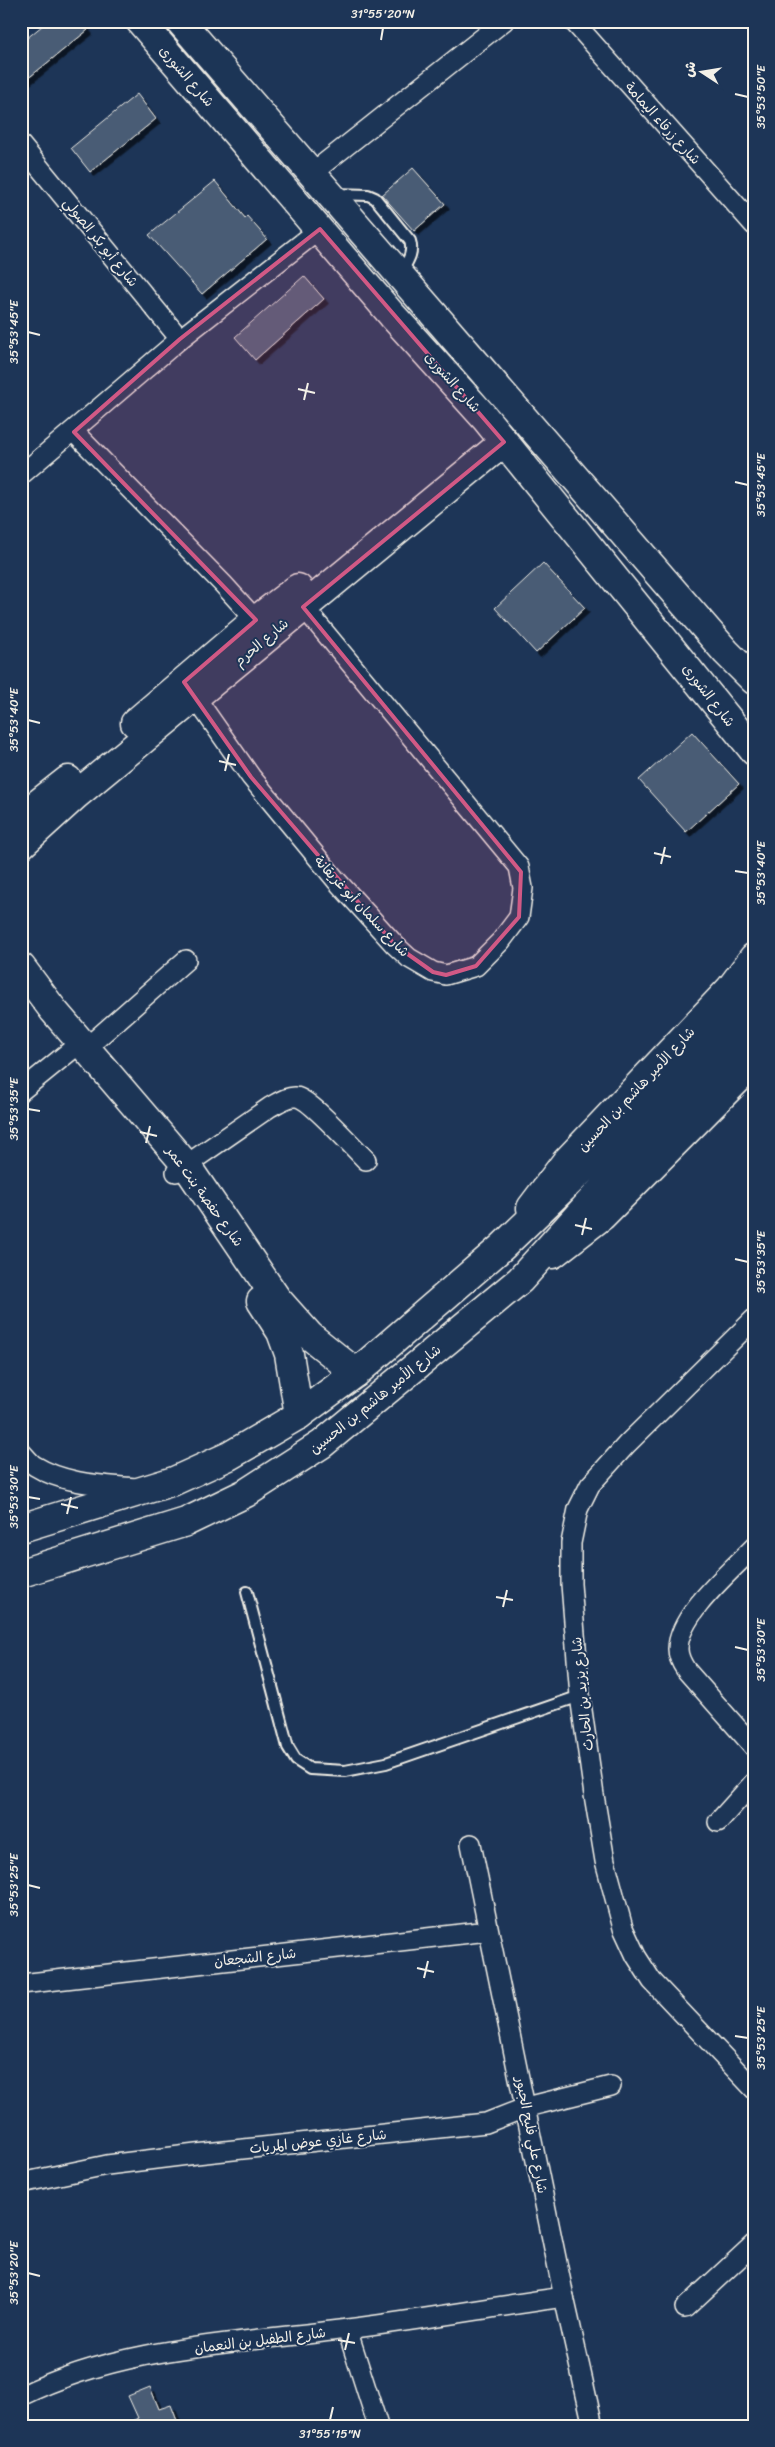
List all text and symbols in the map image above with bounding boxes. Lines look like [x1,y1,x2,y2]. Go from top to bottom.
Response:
text: 31°55'20"N [351,3,416,25]
street label: شارع الشورى [152,40,221,113]
north arrow [678,48,728,98]
text: ش [676,59,704,80]
text: 35°53'50"E [750,64,772,129]
street label: شارع زرقاء اليمامة [618,76,707,171]
street label: شارع أبو بكر الصولي [56,192,145,293]
text: 35°53'45"E [3,299,25,364]
street label: شارع الشورى [418,346,487,419]
text: 35°53'45"E [750,452,772,517]
street label: شارع الحرم [228,612,295,673]
street label: شارع الشورى [676,658,742,733]
text: 35°53'40"E [3,687,25,752]
text: 35°53'40"E [750,840,772,905]
street label: شارع سلمان أبو غريقانة [308,850,416,963]
street label: شارع الأمير هاشم بن الحسين [571,1021,701,1158]
text: 35°53'35"E [3,1076,25,1141]
street label: شارع حفصة بنت عمر [159,1139,250,1252]
text: 35°53'35"E [750,1229,772,1294]
street label: شارع الأمير هاشم بن الحسين [304,1338,447,1461]
text: 35°53'30"E [3,1464,25,1529]
text: 35°53'30"E [750,1617,772,1682]
street label: شارع يزيد بن الحارث [564,1636,601,1752]
text: 35°53'25"E [3,1852,25,1917]
street label: شارع الشجعان [213,1941,297,1974]
text: 35°53'25"E [750,2005,772,2070]
street label: شارع علي فليح الجبور [508,2074,555,2196]
street label: شارع غازي عوض المريات [248,2122,388,2161]
text: 35°53'20"E [3,2240,25,2305]
street label: شارع الطفيل بن النعمان [193,2320,327,2361]
text: 31°55'15"N [299,2423,362,2445]

